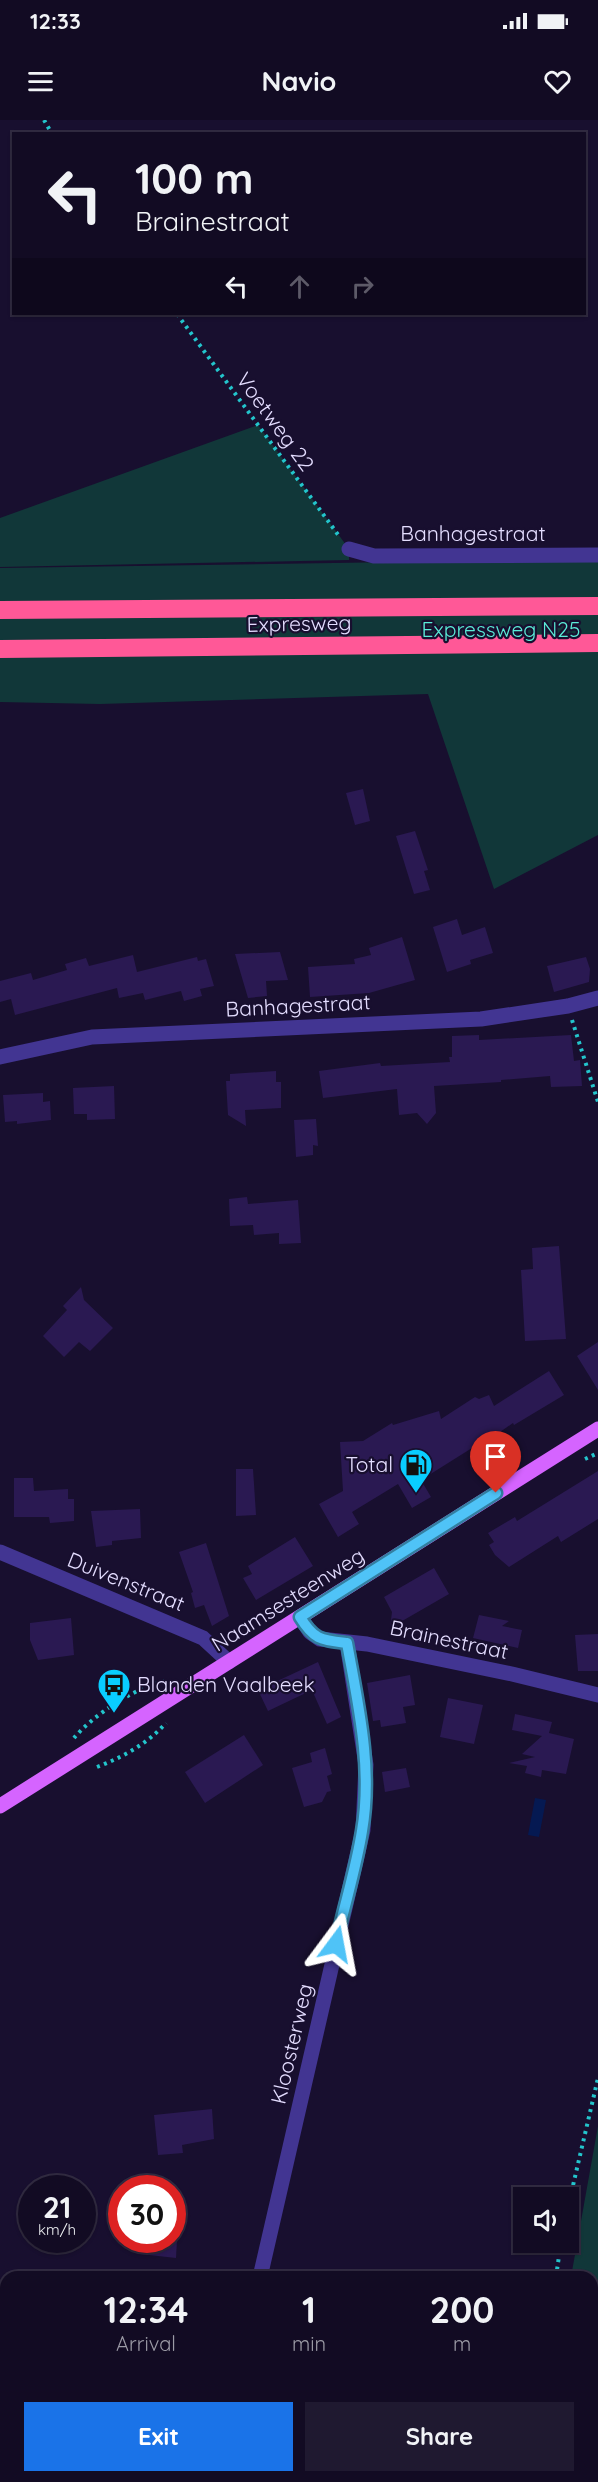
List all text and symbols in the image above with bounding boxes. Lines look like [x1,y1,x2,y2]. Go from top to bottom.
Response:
text: 12:33 [30,7,81,35]
text: Navio [262,64,336,98]
icon: menu [24,65,57,98]
icon: heart [541,65,574,98]
text: 100 m [135,152,253,205]
icon: left [36,156,114,234]
text: Brainestraat [135,204,290,238]
icon: left [220,270,253,303]
icon: ahead [283,270,316,303]
icon: right [346,270,379,303]
street label: Voetweg 22 [231,367,320,476]
street label: Banhagestraat [400,520,546,546]
street label: Expresweg [246,609,352,637]
park label: Expressweg N25 [422,616,580,642]
street label: Banhagestraat [225,988,371,1022]
pin [470,1431,521,1493]
icon: arrive [479,1440,512,1473]
fuel station icon: Total [398,1447,434,1494]
place label: Total [345,1451,393,1477]
street label: Naamsesteenweg [206,1542,369,1657]
street label: Duivenstraat [64,1546,189,1616]
street label: Brainestraat [388,1614,511,1664]
bus stop icon: Blanden Vaalbeek [96,1667,132,1714]
place label: Blanden Vaalbeek [137,1671,315,1697]
position arrow [304,1912,368,1976]
street label: Kloosterweg [265,1981,317,2106]
speed limit sign: 30 [108,2175,186,2253]
map controls [513,2187,579,2253]
button: sound [513,2187,579,2253]
text: 21 [43,2188,71,2226]
text: km/h [38,2220,76,2239]
text: 12:34 [104,2287,188,2332]
text: 1 [302,2287,316,2332]
text: 200 [430,2287,494,2332]
text: Arrival [116,2331,176,2356]
text: min [292,2331,326,2356]
text: m [453,2331,471,2356]
button: Exit [24,2402,293,2471]
button: Share [305,2402,574,2471]

